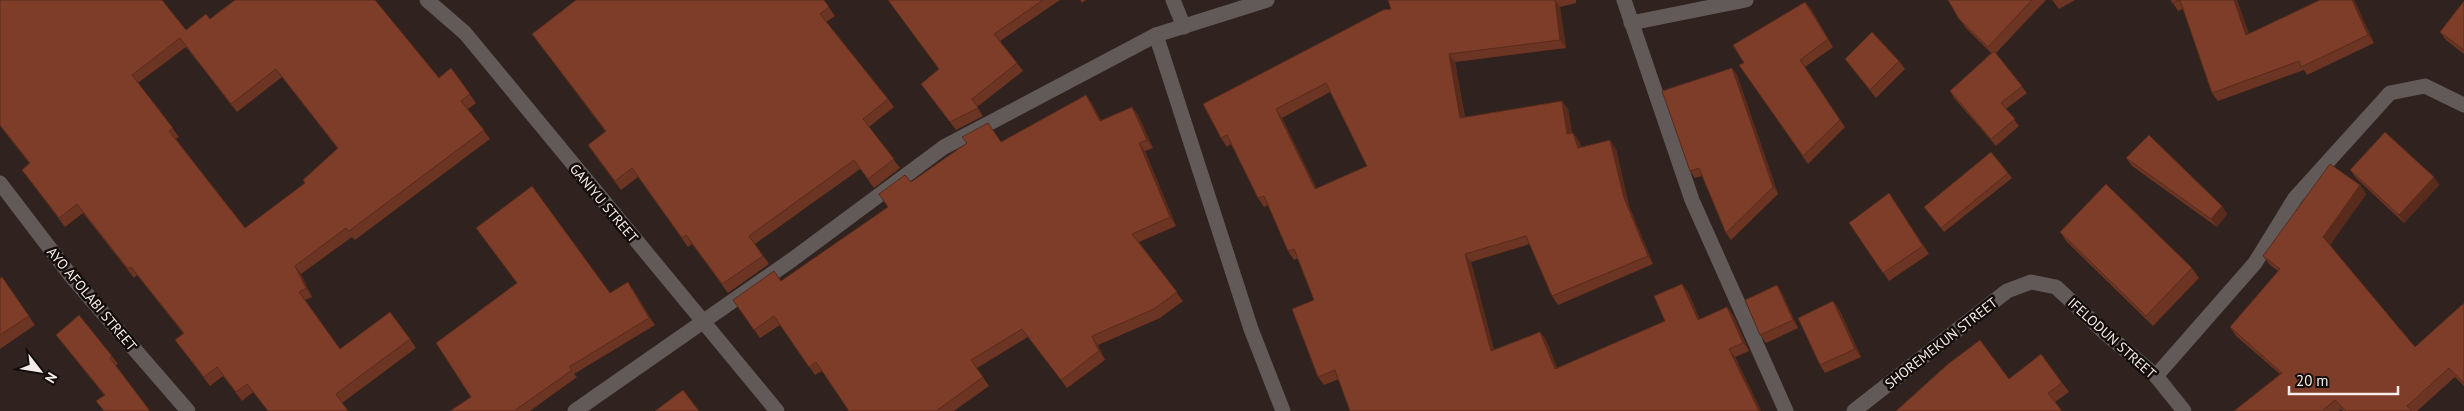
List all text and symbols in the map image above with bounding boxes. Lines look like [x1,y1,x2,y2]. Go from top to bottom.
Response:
street label: GANIYU STREET [566,160,642,246]
street label: AYO AFOLABI STREET [43,243,141,355]
street label: SHOREMEKUN STREET [1881,293,2001,393]
street label: IFELODUN STREET [2064,294,2160,382]
north arrow [15,346,65,396]
scale bar [2289,364,2398,396]
text: N [41,369,61,386]
text: 20 m [2296,371,2329,390]

